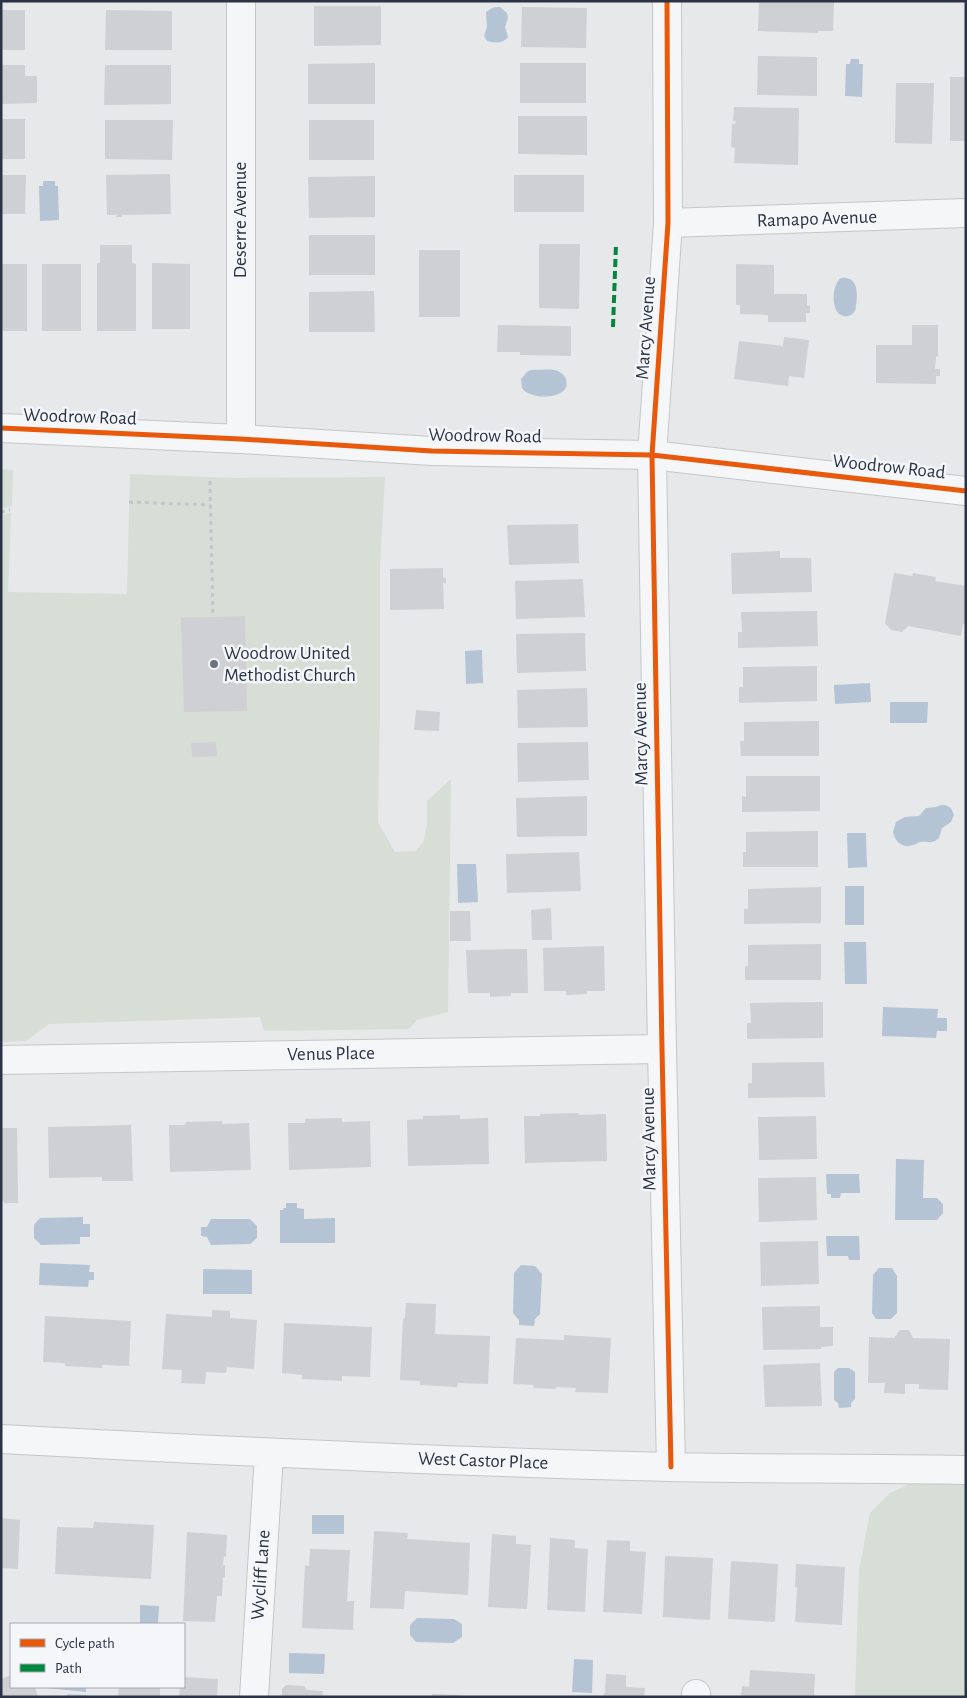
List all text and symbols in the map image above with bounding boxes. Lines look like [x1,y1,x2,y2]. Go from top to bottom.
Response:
street label: Deserre Avenue [231,162,250,278]
street label: Ramapo Avenue [757,207,877,231]
street label: Marcy Avenue [633,276,659,380]
street label: Woodrow Road [23,406,137,428]
street label: Woodrow Road [428,426,542,446]
street label: Woodrow Road [832,452,947,482]
place label: Woodrow United Methodist Church [224,644,356,685]
marker: Woodrow United Methodist Church [208,658,220,670]
street label: Marcy Avenue [631,682,651,786]
street label: Venus Place [287,1044,375,1064]
street label: Marcy Avenue [639,1087,659,1191]
street label: West Castor Place [417,1449,549,1473]
street label: Wycliff Lane [248,1529,274,1621]
legend [10,1623,185,1688]
text: Cycle path [55,1636,115,1651]
text: Path [55,1661,82,1676]

